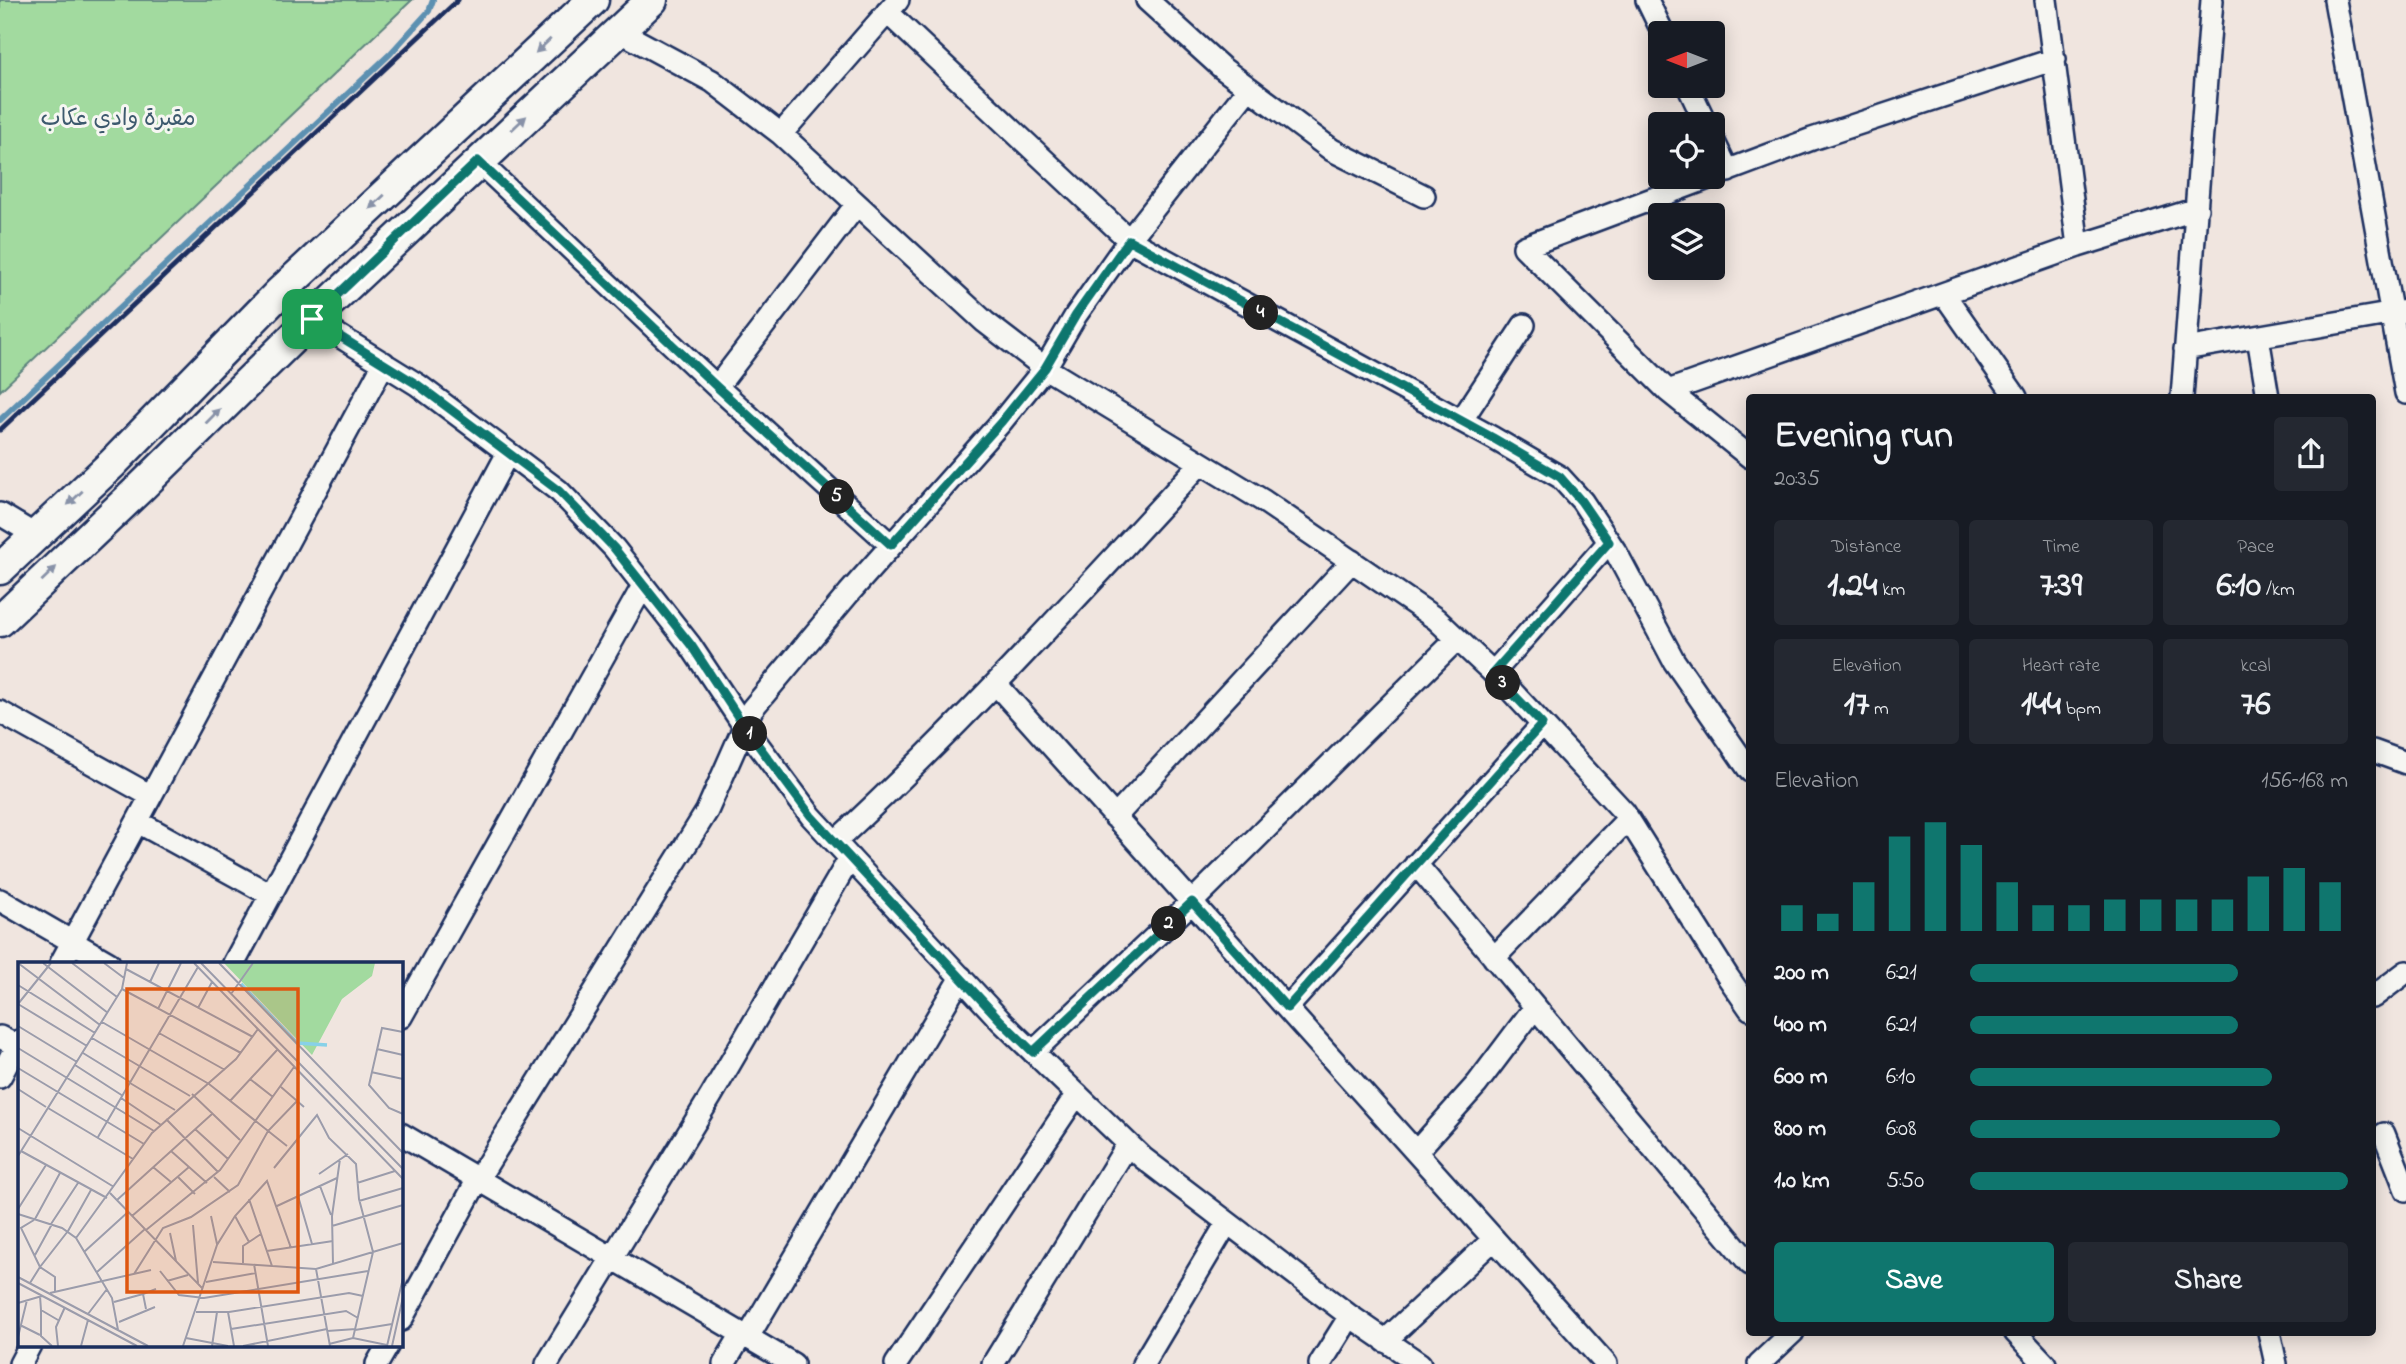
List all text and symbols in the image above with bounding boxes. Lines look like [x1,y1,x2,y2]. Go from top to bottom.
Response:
north arrow [1648,21,1726,98]
map controls [1648,21,1725,280]
one-way arrow [535,38,552,54]
park label: مقبرة وادي عكاب [40,103,196,136]
button: locate [1648,112,1725,189]
one-way arrow [510,115,528,131]
one-way arrow [369,193,386,209]
button: layers [1648,203,1725,280]
pin [282,289,342,349]
pin: 4 [1244,296,1278,330]
text: 4 [1257,299,1264,326]
icon: arrive [293,300,331,338]
one-way arrow [204,408,221,424]
text: Evening run [1774,409,1953,465]
button: share [2274,417,2348,491]
text: 20:35 [1774,463,1820,496]
pin: 5 [820,480,854,514]
text: 5 [831,483,842,510]
one-way arrow [67,490,84,506]
text: Distance [1831,534,1901,561]
text: Time [2042,534,2080,561]
text: Pace [2237,534,2274,561]
text: 1.24 [1827,561,1877,612]
text: 7:39 [2040,561,2082,612]
text: 6:10 [2216,561,2261,612]
one-way arrow [41,565,58,582]
text: km [1877,577,1905,604]
text: /km [2261,577,2295,604]
text: Elevation [1831,653,1901,680]
text: Heart rate [2022,653,2100,680]
text: kcal [2241,653,2271,680]
pin: 3 [1486,666,1520,700]
text: 3 [1499,669,1506,696]
text: 17 [1844,680,1869,731]
text: 144 [2021,680,2061,731]
text: 76 [2241,680,2271,731]
text: m [1869,696,1889,723]
text: bpm [2061,696,2101,723]
pin: 1 [732,716,768,752]
text: 1 [746,720,753,747]
text: Elevation [1774,765,1859,798]
text: 156–168 m [2261,765,2348,798]
pin: 2 [1152,906,1186,942]
text: 2 [1164,910,1173,937]
text: 200 m [1774,957,1829,990]
text: 6:21 [1886,957,1917,990]
inset map [18,962,402,1346]
text: 400 m [1774,1009,1827,1042]
text: 6:21 [1886,1009,1917,1042]
text: 600 m [1774,1061,1828,1094]
text: 6:10 [1886,1061,1915,1094]
text: 800 m [1774,1113,1826,1146]
text: 6:08 [1886,1113,1917,1146]
text: 1.0 km [1774,1165,1830,1198]
text: 5:50 [1886,1165,1924,1198]
button: Save [1774,1242,2054,1322]
button: Share [2068,1242,2348,1322]

